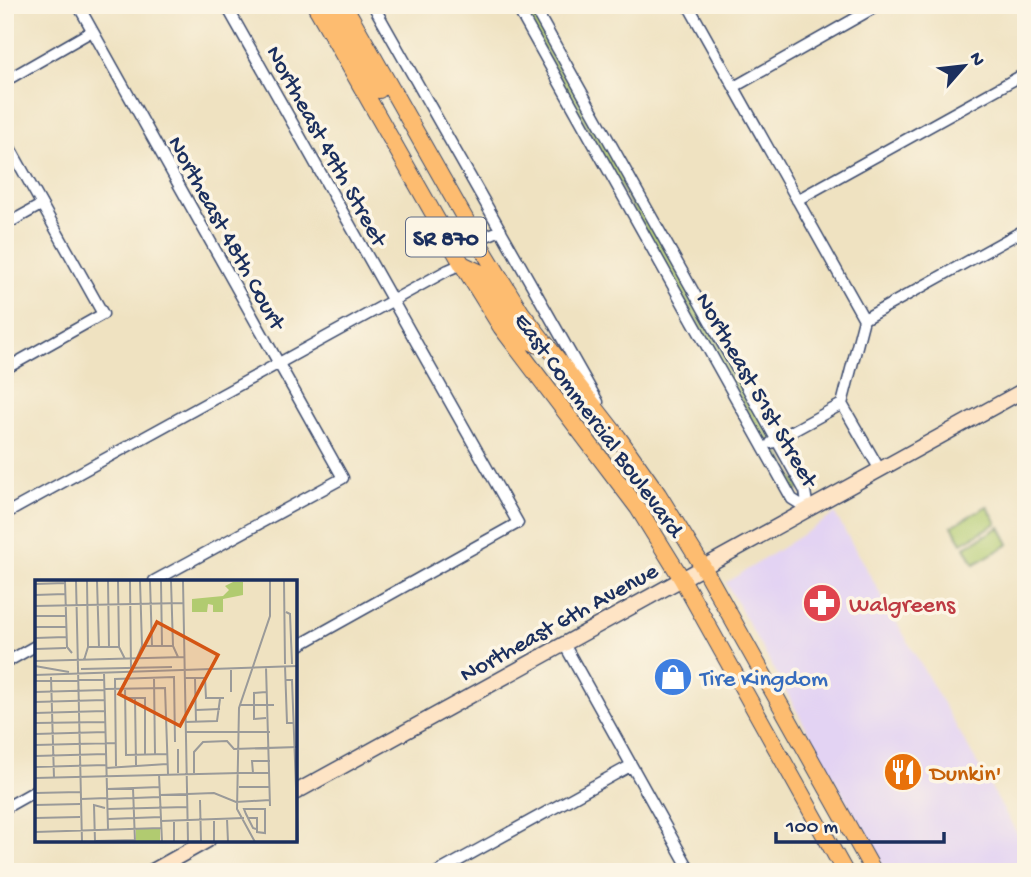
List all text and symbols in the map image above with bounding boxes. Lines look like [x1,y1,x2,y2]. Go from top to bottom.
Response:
north arrow [930,32,1000,102]
street label: Northeast 49th Street [258,41,393,254]
text: N [963,49,989,71]
street label: Northeast 48th Court [160,132,291,338]
road number: SR 870 [406,218,486,256]
street label: Northeast 51st Street [687,288,824,495]
street label: East Commercial Boulevard [506,308,690,546]
street label: Northeast 6th Avenue [456,557,664,691]
inset map [35,580,298,842]
pharmacy icon: Walgreens [801,582,843,624]
place label: Walgreens [849,592,956,621]
shop icon: Tire Kingdom [652,656,694,698]
place label: Tire Kingdom [698,666,828,695]
restaurant icon: Dunkin' [882,751,924,793]
place label: Dunkin' [928,761,1002,790]
scale bar [776,800,944,844]
text: 100 m [785,816,838,841]

